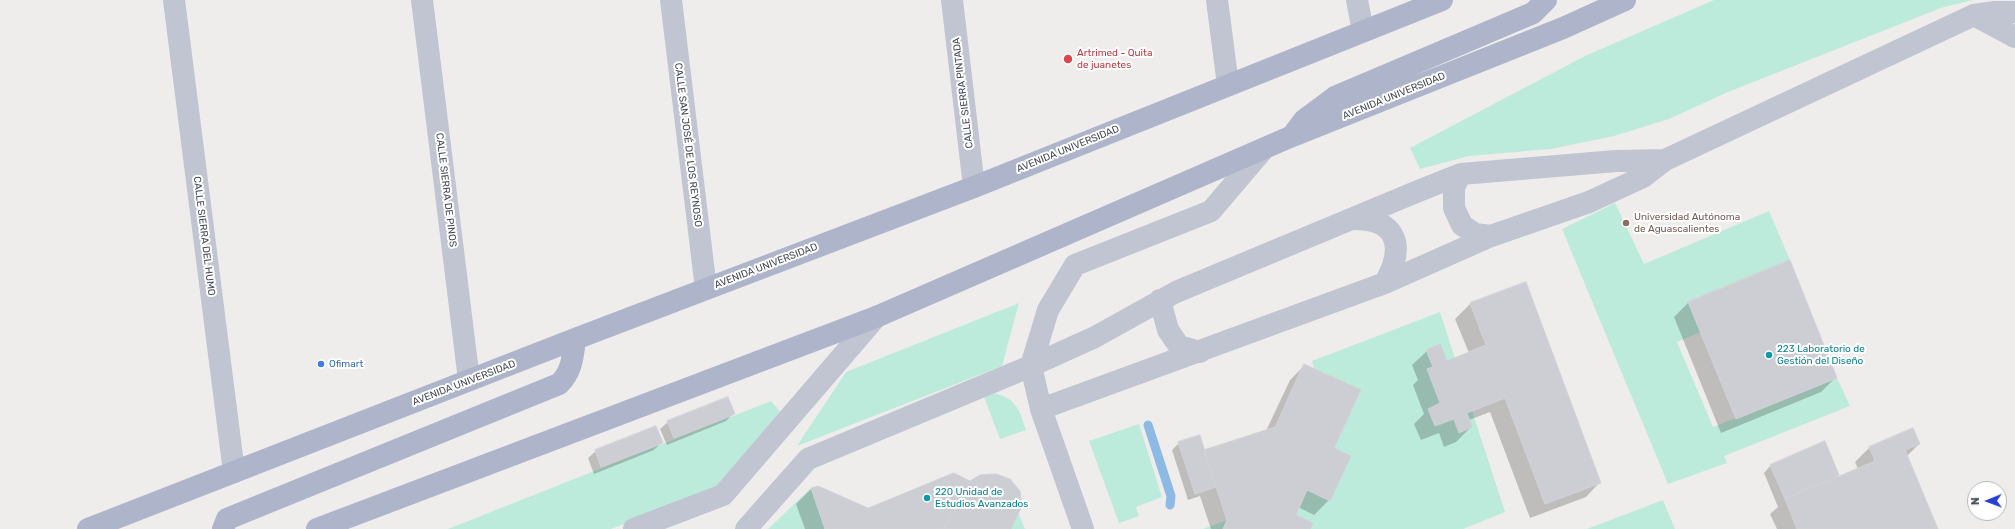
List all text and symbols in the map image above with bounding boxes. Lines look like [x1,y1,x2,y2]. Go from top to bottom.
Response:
street label: CALLE SIERRA PINTADA [950,37,976,149]
place label: Artrimed - Quita de juanetes [1077,47,1152,70]
marker: Artrimed - Quita de juanetes [1062,53,1074,65]
street label: CALLE SAN JOSÉ DE LOS REYNOSO [672,62,704,228]
street label: AVENIDA UNIVERSIDAD [1341,70,1447,122]
street label: AVENIDA UNIVERSIDAD [1015,123,1121,175]
street label: CALLE SIERRA DE PINOS [433,132,459,248]
street label: CALLE SIERRA DEL HUMO [191,176,217,296]
place label: Universidad Autónoma de Aguascalientes [1634,211,1740,234]
marker: Universidad Autónoma de Aguascalientes [1621,218,1631,228]
street label: AVENIDA UNIVERSIDAD [713,241,819,291]
place label: 223 Laboratorio de Gestión del Diseño [1777,343,1865,366]
marker: 223 Laboratorio de Gestión del Diseño [1764,350,1774,360]
place label: Ofimart [329,358,363,370]
street label: AVENIDA UNIVERSIDAD [411,358,517,408]
marker: Ofimart [316,359,326,369]
north arrow [1967,481,2007,521]
place label: 220 Unidad de Estudios Avanzados [935,486,1028,510]
marker: 220 Unidad de Estudios Avanzados [922,493,932,503]
text: N [1969,497,1982,505]

